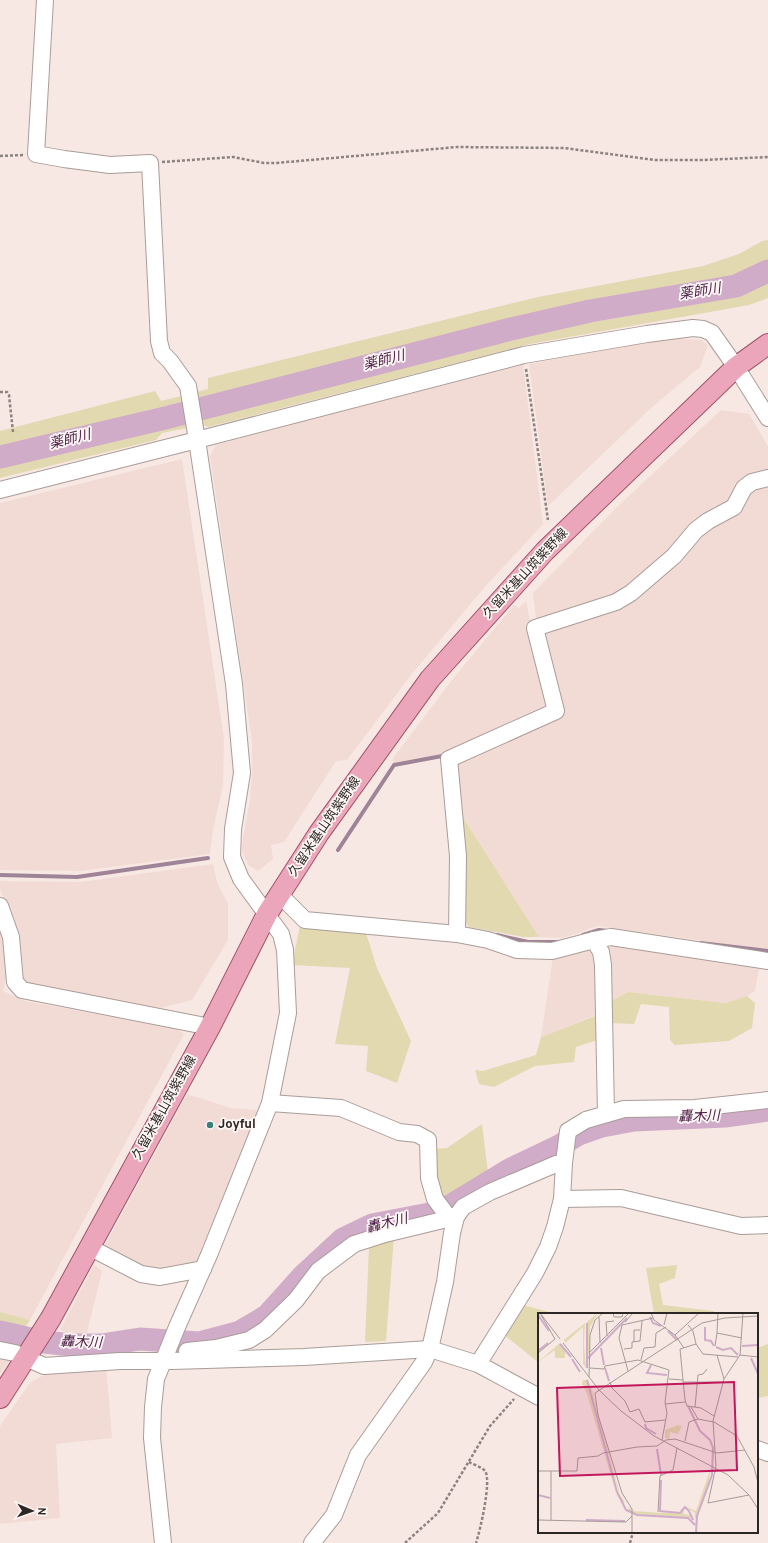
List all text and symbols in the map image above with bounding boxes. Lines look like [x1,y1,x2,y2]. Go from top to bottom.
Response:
water label: 薬師川 [678,280,724,304]
water label: 薬師川 [362,347,408,374]
water label: 薬師川 [48,426,94,453]
street label: 久留米基山筑紫野線 [480,525,572,622]
street label: 久留米基山筑紫野線 [285,773,364,880]
street label: 久留米基山筑紫野線 [129,1052,200,1163]
water label: 轟木川 [678,1108,722,1126]
place label: Joyful [218,1117,256,1133]
marker: Joyful [205,1120,215,1130]
water label: 轟木川 [365,1210,411,1237]
inset map [538,1313,758,1533]
water label: 轟木川 [60,1334,104,1352]
north arrow [12,1491,52,1531]
text: N [34,1507,48,1516]

